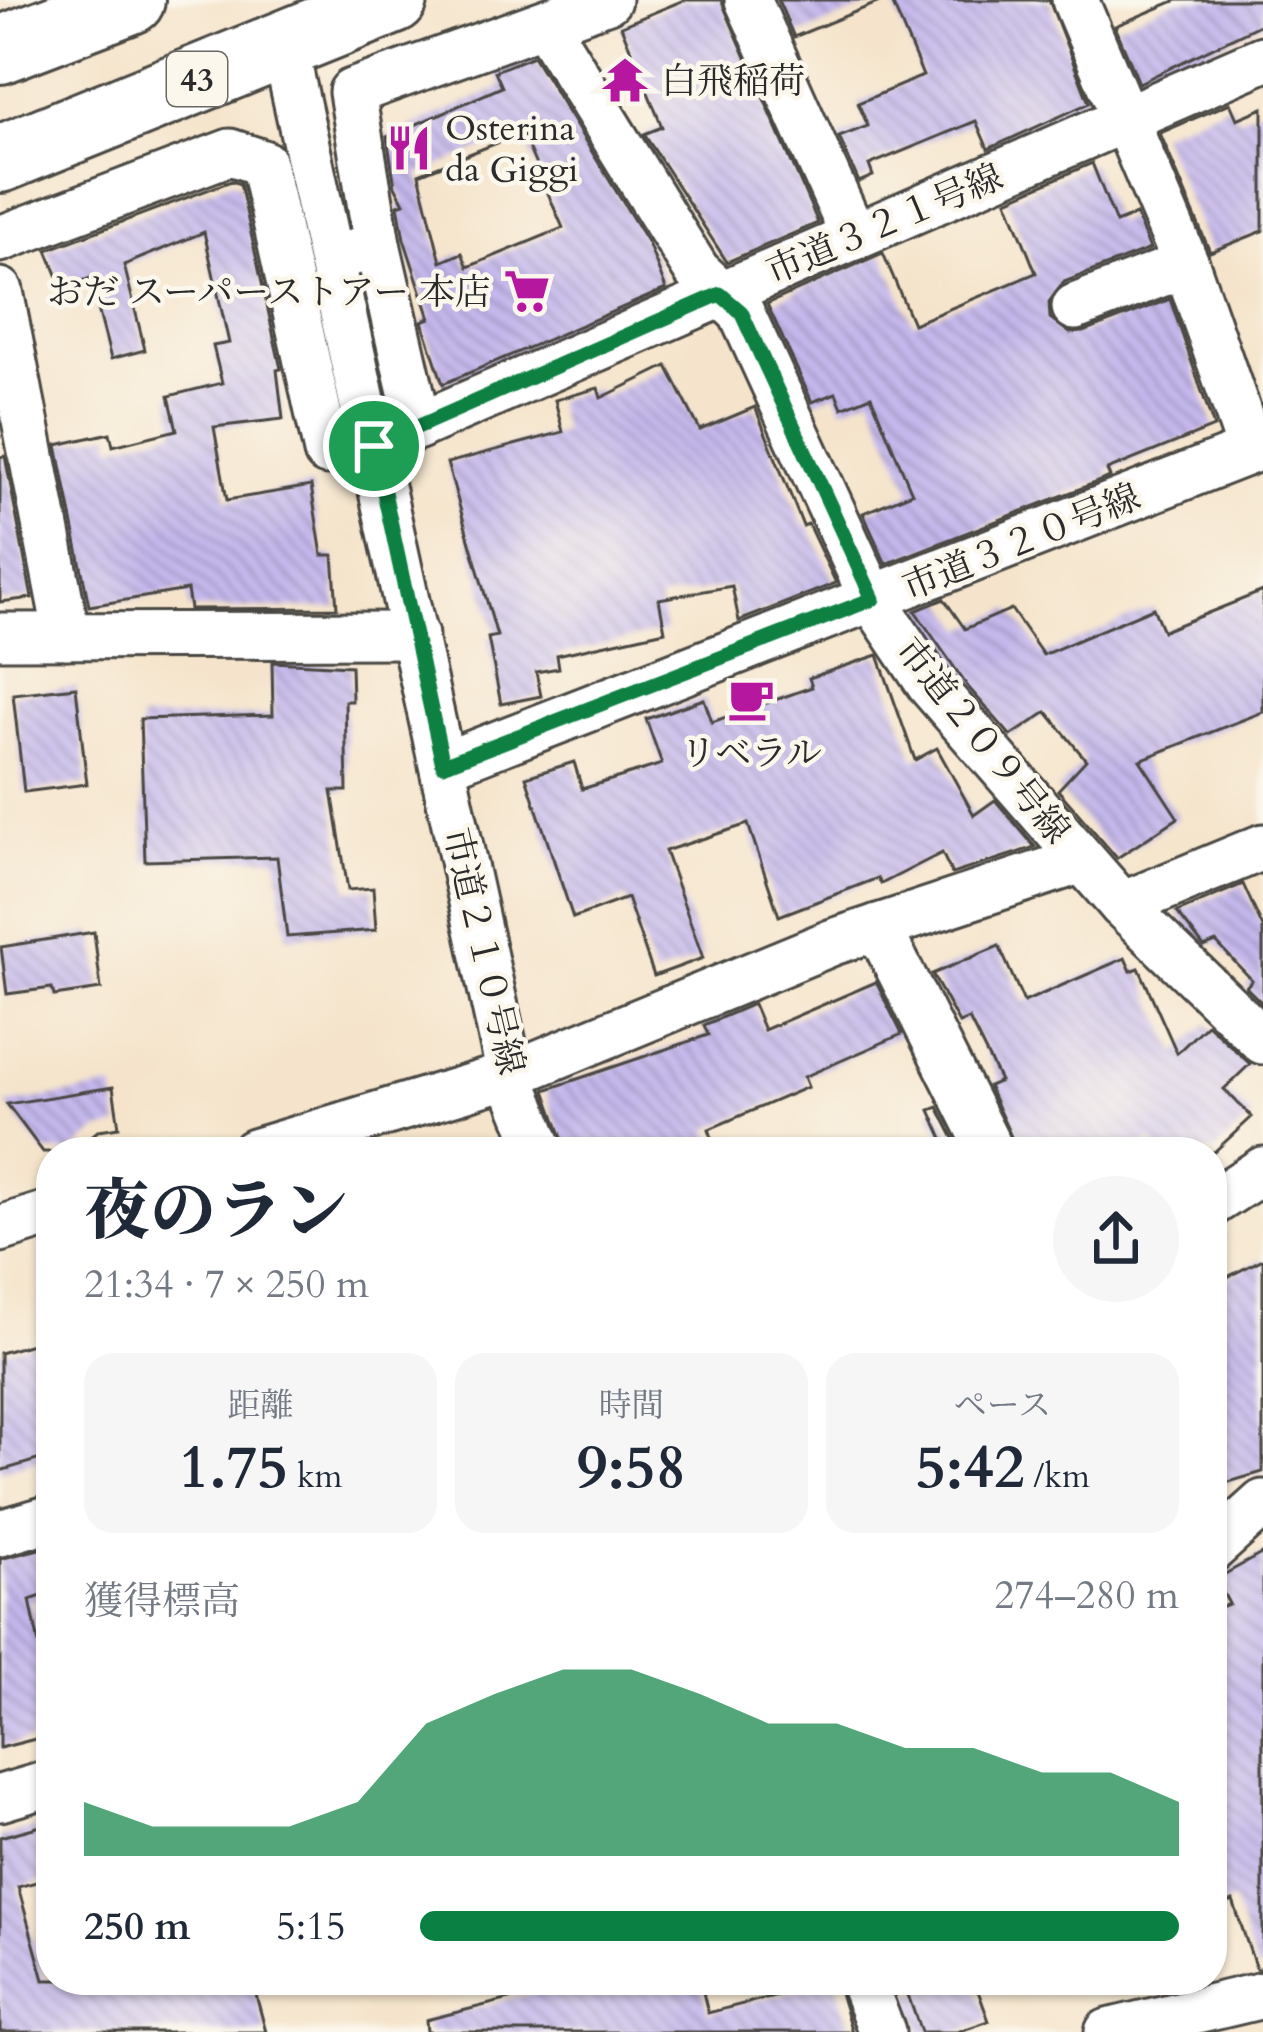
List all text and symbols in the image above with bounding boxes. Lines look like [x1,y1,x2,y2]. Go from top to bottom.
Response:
road number: 43 [167,52,227,106]
temple icon: 白飛稲荷 [600,55,650,105]
place label: 白飛稲荷 [661,57,805,106]
place label: Osterina da Giggi [445,104,579,194]
restaurant icon: Osterina da Giggi [384,123,434,173]
street label: 市道３２１号線 [759,153,1010,296]
supermarket icon: おだ スーパーストアー 本店 [502,266,552,316]
place label: おだ スーパーストアー 本店 [47,268,491,317]
pin [323,395,425,497]
icon: arrive [341,413,407,479]
street label: 市道３２０号線 [896,472,1148,612]
street label: 市道２０９号線 [884,628,1081,854]
cafe icon: リベラル [726,674,776,724]
place label: リベラル [680,729,822,778]
street label: 市道２１０号線 [431,823,536,1080]
text: 夜のラン [84,1168,348,1257]
button: share [1053,1176,1179,1302]
text: 21:34 · 7 × 250 m [84,1258,369,1311]
text: 距離 [228,1383,294,1428]
text: 時間 [599,1383,665,1428]
text: ペース [954,1383,1051,1428]
text: 1.75 [178,1428,288,1509]
text: 9:58 [577,1428,686,1509]
text: 5:42 [915,1428,1025,1509]
text: km [288,1454,343,1499]
text: /km [1025,1454,1090,1499]
text: 274–280 m [994,1569,1179,1622]
text: 獲得標高 [84,1575,240,1628]
text: 250 m [84,1900,190,1953]
text: 5:15 [276,1900,346,1953]

